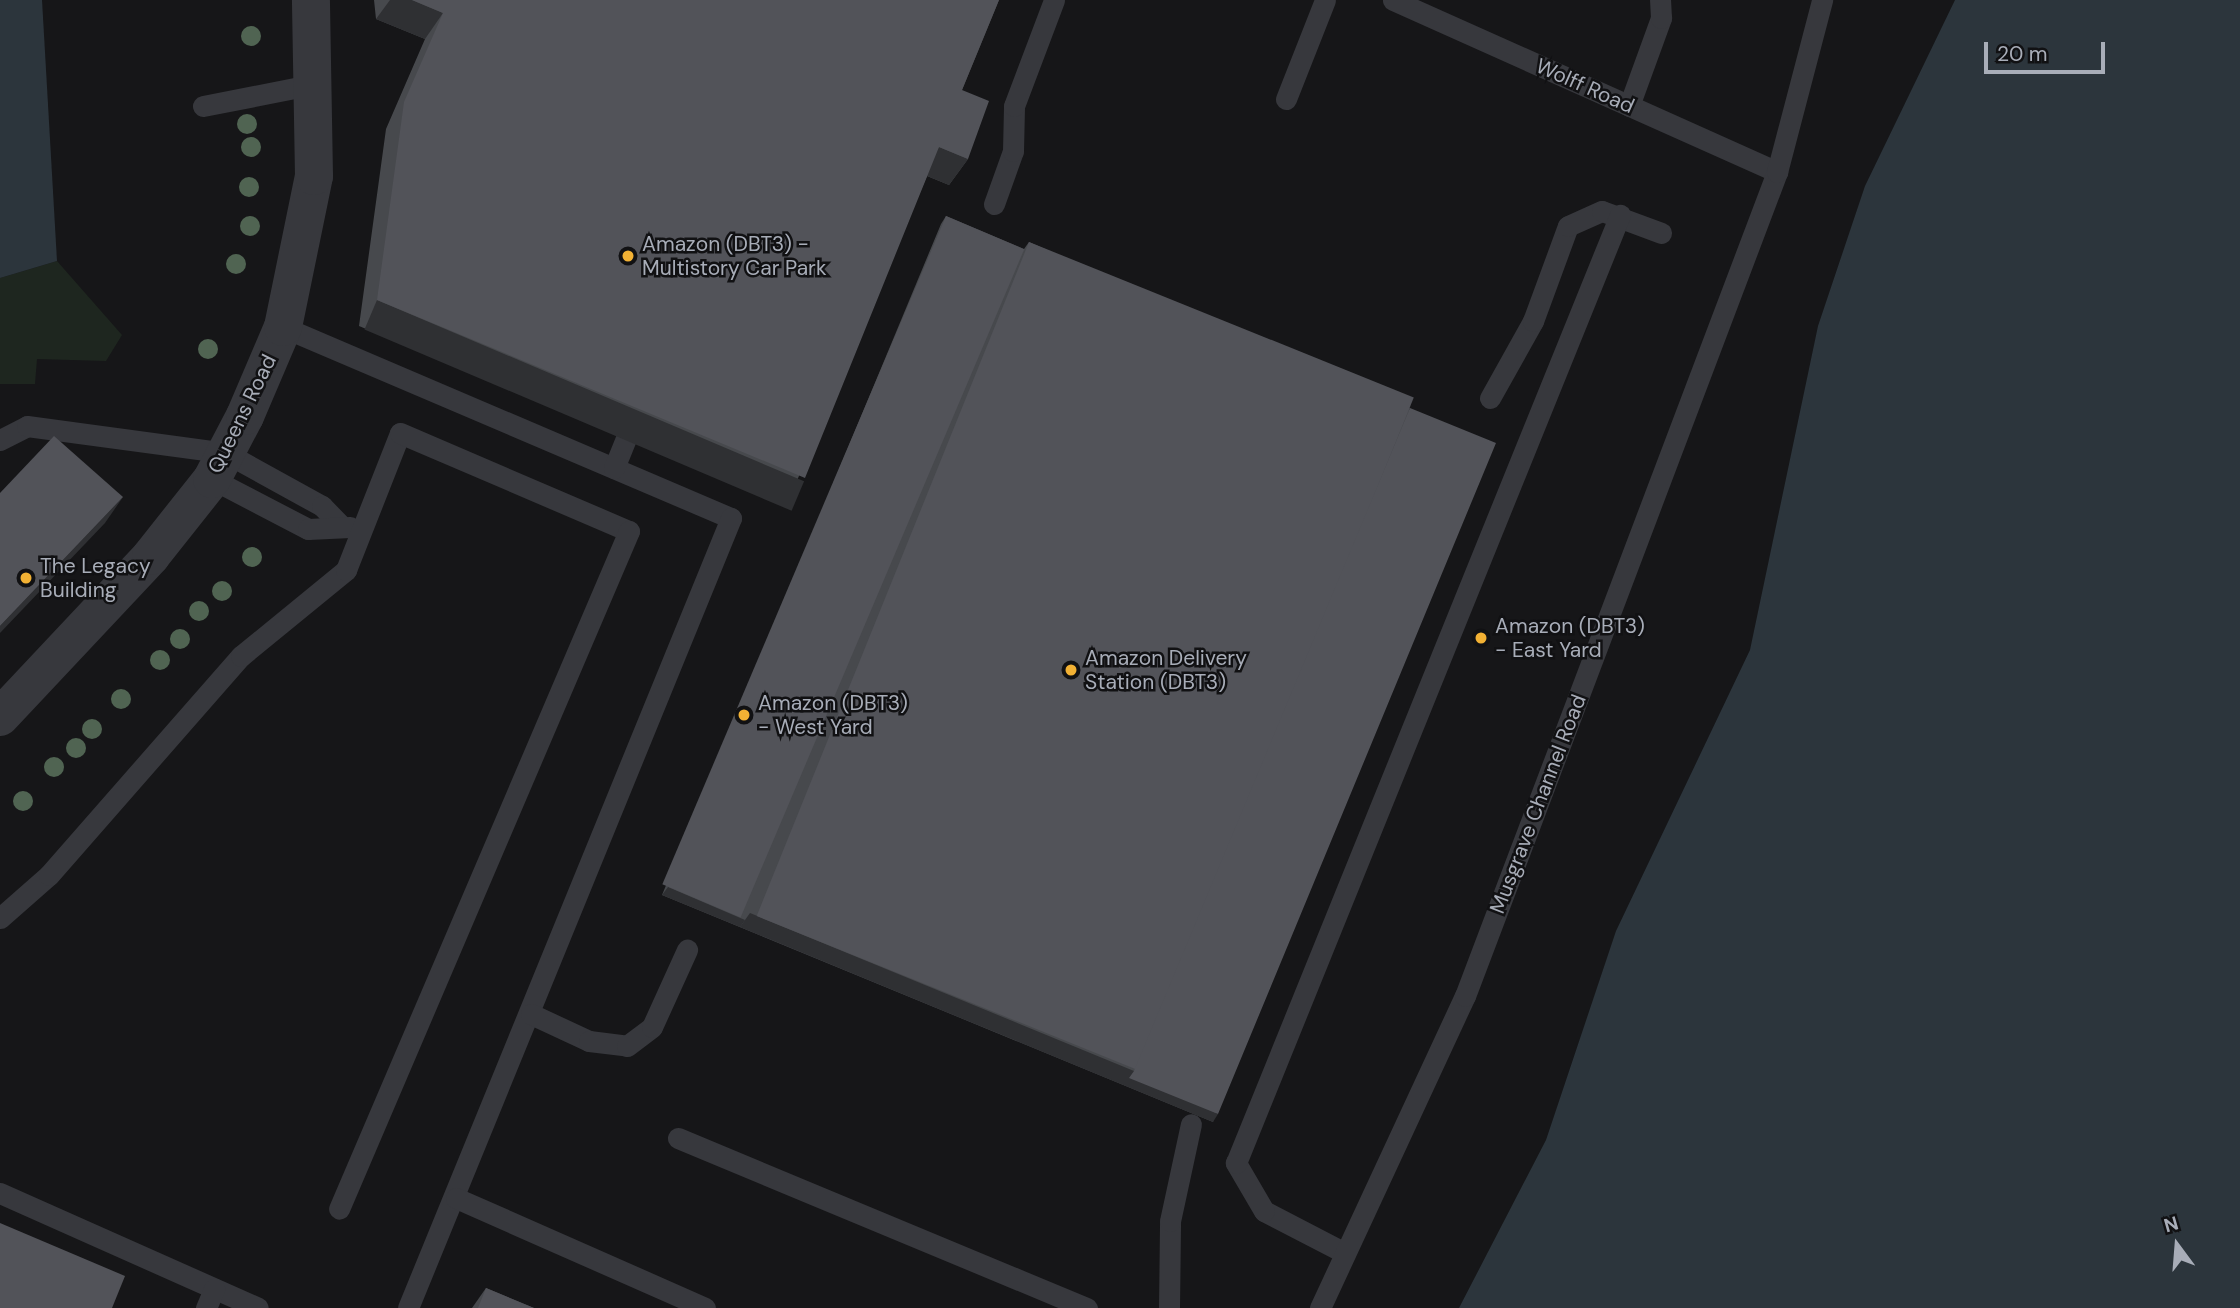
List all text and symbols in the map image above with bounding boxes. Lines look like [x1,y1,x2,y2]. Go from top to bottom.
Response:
scale bar [1988,28,2109,72]
text: 20 m [1997,40,2048,68]
street label: Wolff Road [1532,53,1638,119]
place label: Amazon (DBT3) - Multistory Car Park [642,231,826,281]
marker: Amazon (DBT3) - Multistory Car Park [620,248,636,264]
street label: Queens Road [202,350,282,478]
place label: The Legacy Building [40,553,151,603]
marker: The Legacy Building [18,570,34,586]
place label: Amazon (DBT3) - East Yard [1495,613,1645,663]
marker: Amazon (DBT3) - East Yard [1473,630,1489,646]
place label: Amazon Delivery Station (DBT3) [1085,645,1247,695]
marker: Amazon Delivery Station (DBT3) [1063,662,1079,678]
place label: Amazon (DBT3) - West Yard [758,690,908,740]
street label: Musgrave Channel Road [1485,691,1591,917]
marker: Amazon (DBT3) - West Yard [736,707,752,723]
north arrow [2142,1210,2212,1280]
text: N [2161,1210,2181,1238]

